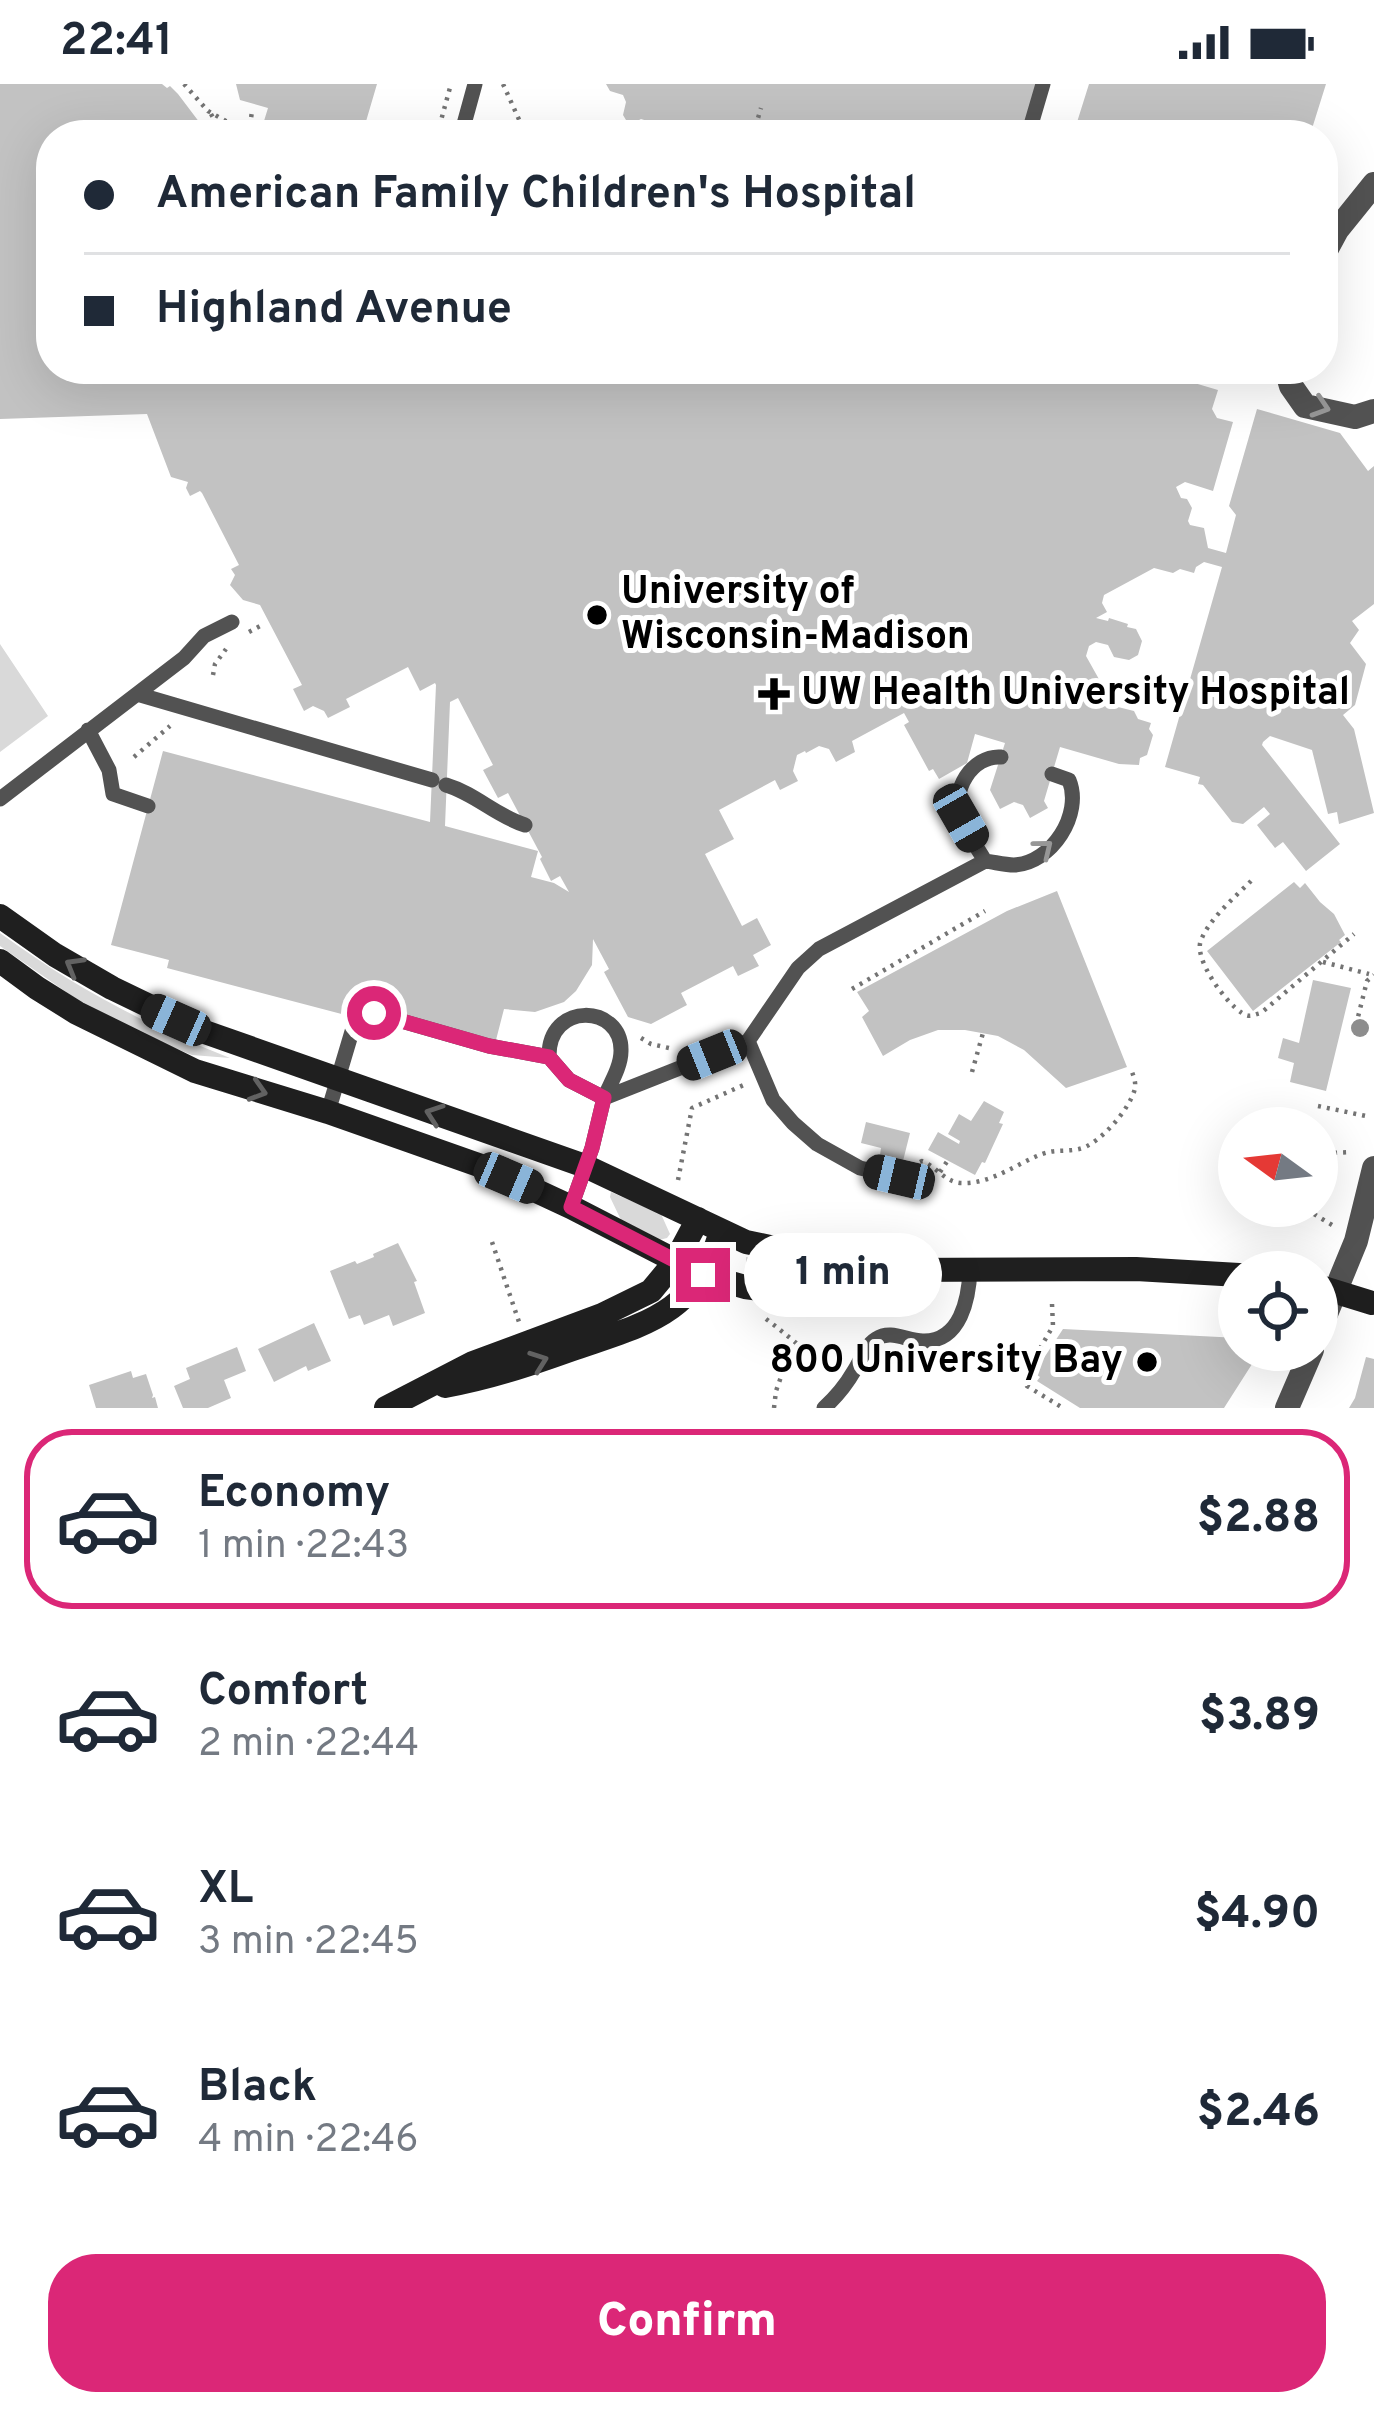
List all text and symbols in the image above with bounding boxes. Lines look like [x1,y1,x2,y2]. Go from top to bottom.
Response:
text: 22:41 [60,14,173,71]
text: American Family Children's Hospital [156,167,916,224]
text: Highland Avenue [156,282,512,339]
one-way arrow [1309,393,1330,418]
place label: University of Wisconsin-Madison [621,569,970,663]
marker: University of Wisconsin-Madison [584,602,610,628]
place label: UW Health University Hospital [801,670,1350,719]
marker: UW Health University Hospital [758,678,790,710]
car [927,778,995,858]
one-way arrow [1030,841,1052,862]
one-way arrow [65,958,87,981]
route start [347,986,401,1040]
car [136,989,216,1051]
car [672,1025,752,1085]
one-way arrow [247,1077,268,1102]
one-way arrow [425,1104,446,1128]
north arrow [1218,1107,1338,1227]
map controls [1218,1107,1338,1371]
car [469,1147,549,1209]
car [860,1151,938,1203]
callout: 1 min [745,1233,943,1317]
route end [676,1248,730,1302]
text: 1 min [795,1250,891,1299]
button: locate [1218,1251,1338,1371]
place label: 800 University Bay [769,1338,1123,1387]
marker: 800 University Bay [1134,1349,1160,1375]
one-way arrow [527,1351,548,1375]
icon: car [54,1465,162,1573]
text: Economy [198,1466,390,1523]
text: $2.88 [1197,1491,1320,1548]
text: 1 min · 22:43 [198,1523,409,1572]
icon: car [54,1663,162,1771]
text: Comfort [198,1664,368,1721]
text: $3.89 [1199,1689,1320,1746]
text: 2 min · 22:44 [198,1721,419,1770]
icon: car [54,1861,162,1969]
text: XL [198,1862,253,1919]
text: $4.90 [1194,1887,1320,1944]
text: 3 min · 22:45 [198,1919,419,1968]
icon: car [54,2059,162,2167]
text: Black [198,2060,317,2117]
text: $2.46 [1197,2085,1320,2142]
text: 4 min · 22:46 [198,2117,419,2166]
button: Confirm [48,2254,1326,2392]

